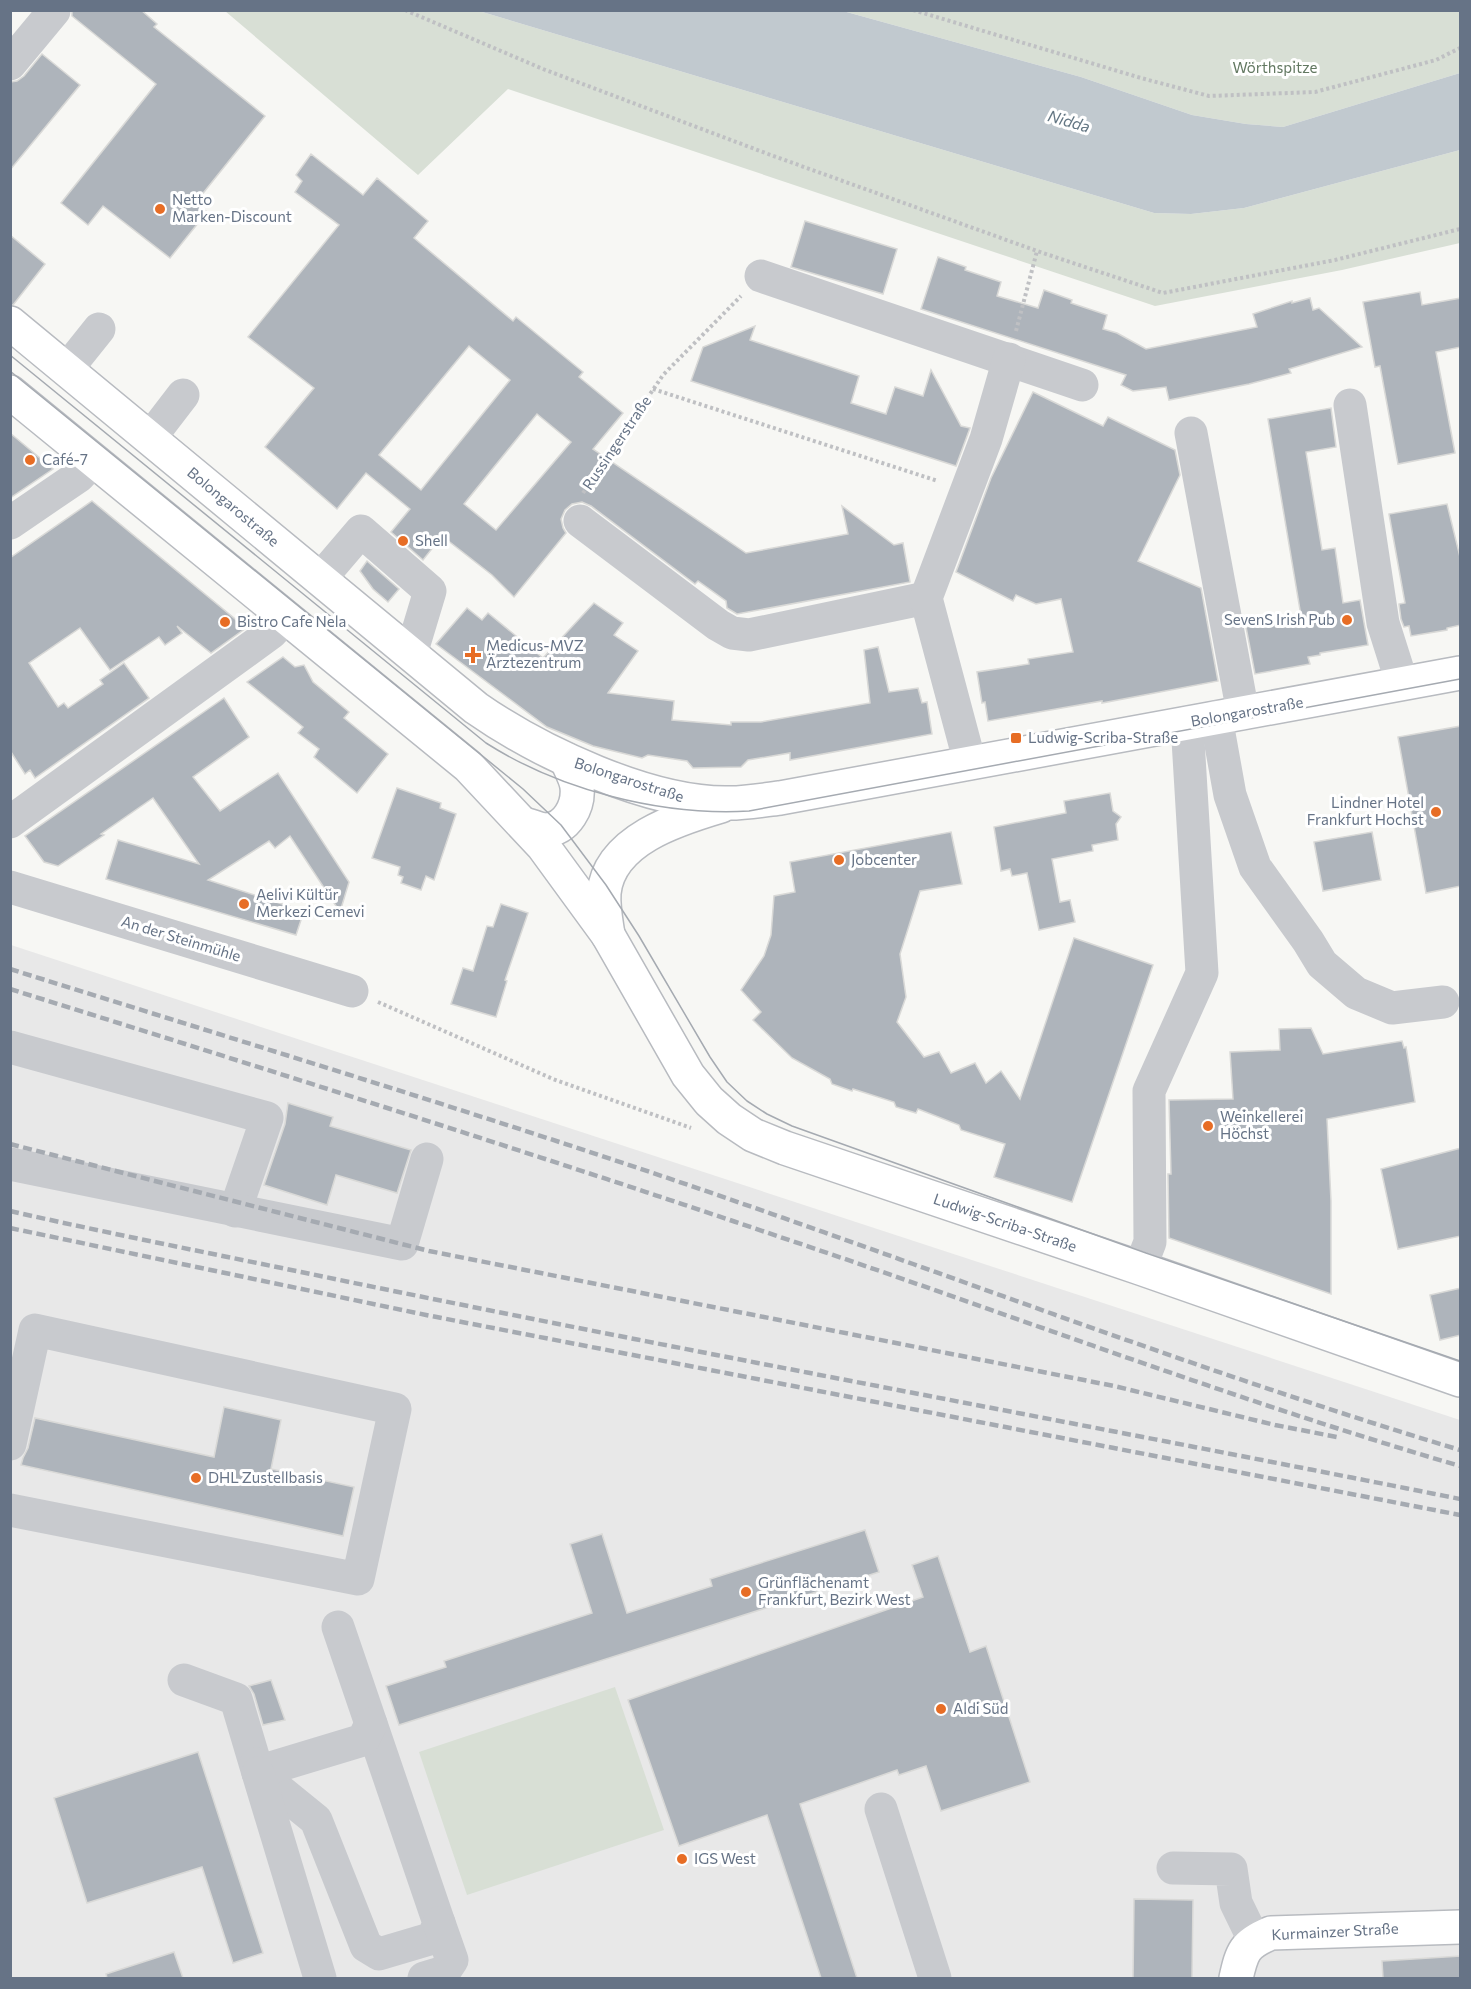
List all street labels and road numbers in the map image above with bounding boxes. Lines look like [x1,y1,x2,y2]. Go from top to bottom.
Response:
street label: Russingerstraße [578,392,654,493]
street label: Bolongarostraße [184,463,283,550]
street label: Bolongarostraße [1189,692,1305,730]
street label: Bolongarostraße [572,753,686,805]
street label: An der Steinmühle [119,911,243,965]
street label: Ludwig-Scriba-Straße [931,1189,1079,1255]
street label: Kurmainzer Straße [1271,1919,1399,1943]

